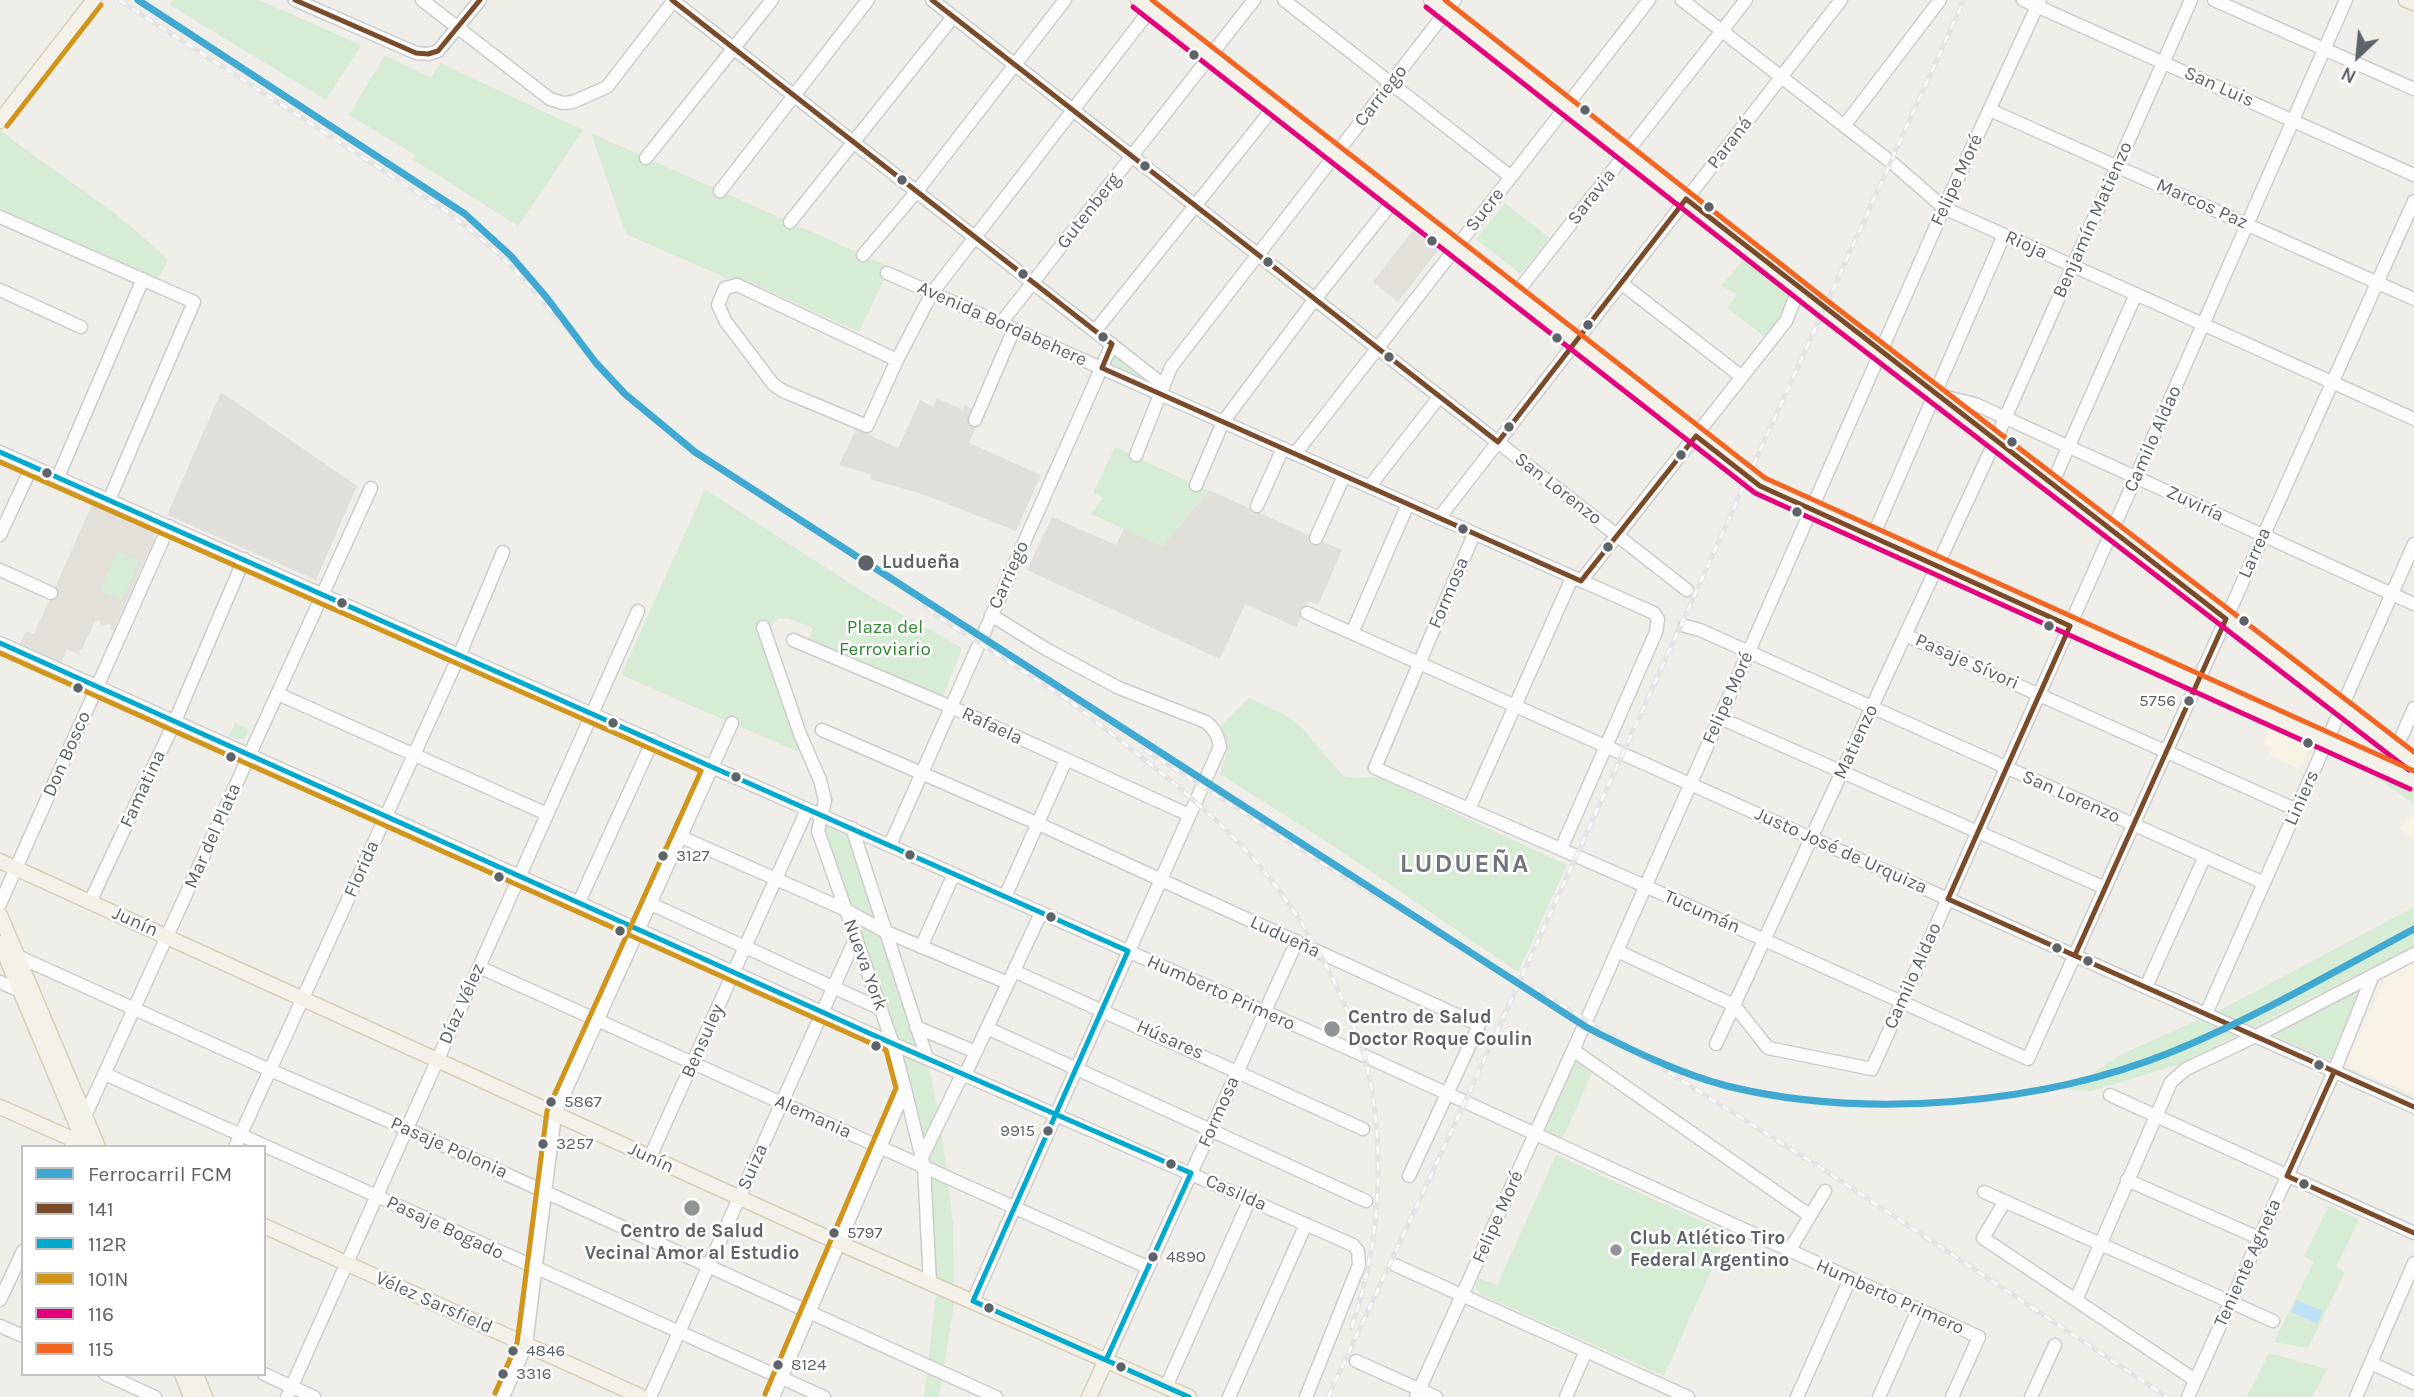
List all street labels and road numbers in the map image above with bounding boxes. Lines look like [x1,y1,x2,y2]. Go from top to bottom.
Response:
street label: Carriego [1350,60,1412,132]
street label: San Luis [2181,62,2257,112]
street label: Paraná [1702,112,1758,174]
street label: Felipe Moré [1926,130,1988,230]
street label: Benjamín Matienzo [2048,138,2138,302]
street label: Saravia [1563,164,1621,230]
street label: Gutenberg [1052,168,1126,254]
street label: Marcos Paz [2153,174,2251,234]
street label: Sucre [1461,184,1509,236]
street label: Rioja [2001,226,2051,264]
street label: Avenida Bordabehere [914,276,1090,372]
street label: Camilo Aldao [2119,382,2187,496]
street label: San Lorenzo [1510,448,1606,530]
street label: Zuviría [2163,481,2227,527]
street label: Larrea [2234,524,2276,582]
street label: Carriego [984,537,1034,613]
street label: Formosa [1424,554,1474,632]
street label: Pasaje Sívori [1912,629,2022,695]
street label: Felipe Moré [1698,648,1758,748]
street label: Matienzo [1829,701,1883,783]
street label: Rafaela [958,702,1026,750]
street label: Don Bosco [38,708,96,800]
street label: Famatina [115,747,171,831]
street label: San Lorenzo [2019,765,2123,829]
street label: Liniers [2280,767,2324,829]
street label: Mar del Plata [180,780,246,892]
street label: Justo José de Urquiza [1751,803,1931,899]
street label: Florida [339,837,385,901]
street label: Tucumán [1660,885,1744,939]
street label: Junín [109,902,161,942]
street label: Ludueña [1246,911,1324,963]
street label: Nueva York [838,916,892,1014]
street label: Camilo Aldao [1879,919,1947,1033]
street label: Humberto Primero [1143,950,1299,1036]
street label: Díaz Vélez [434,960,490,1048]
street label: Bensuley [677,1001,729,1081]
street label: Húsares [1133,1015,1207,1065]
street label: Formosa [1193,1073,1245,1151]
street label: Alemania [771,1090,855,1144]
street label: Pasaje Polonia [387,1112,511,1184]
street label: Junín [625,1138,677,1178]
street label: Suiza [733,1140,773,1194]
street label: Felipe Moré [1468,1167,1528,1267]
street label: Casilda [1202,1169,1270,1217]
street label: Pasaje Bogado [383,1191,507,1265]
street label: Teniente Agneta [2210,1195,2286,1331]
street label: Humberto Primero [1812,1254,1968,1340]
street label: Vélez Sarsfield [372,1267,496,1339]

